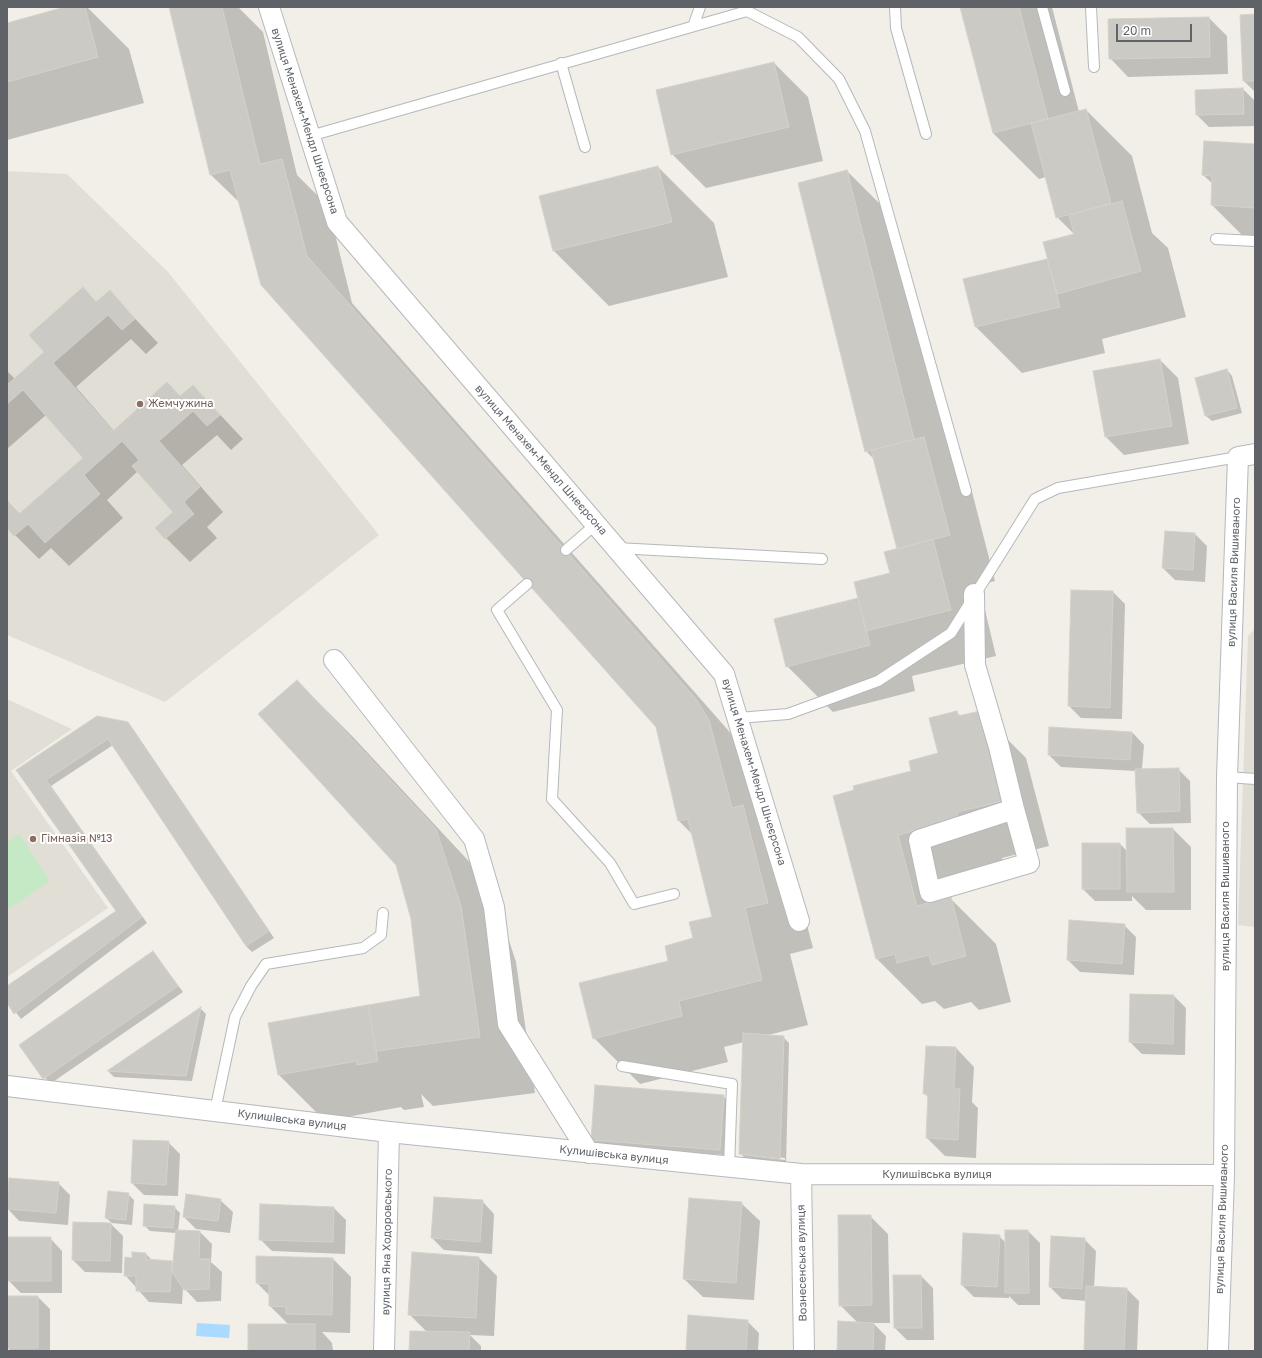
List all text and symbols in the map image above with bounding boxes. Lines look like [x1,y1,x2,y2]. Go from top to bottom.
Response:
scale bar [1118,16,1194,42]
text: 20 m [1123,23,1151,38]
street label: вулиця Менахем-Мендл Шнеєрсона [269,26,341,216]
street label: вулиця Менахем-Мендл Шнеєрсона [472,382,610,538]
place label: Жемчужина [148,397,213,411]
marker: Жемчужина [135,399,145,409]
street label: вулиця Василя Вишиваного [1225,497,1243,647]
street label: вулиця Менахем-Мендл Шнеєрсона [719,677,789,867]
street label: вулиця Василя Вишиваного [1219,821,1233,971]
place label: Гімназія №13 [41,832,113,846]
marker: Гімназія №13 [28,834,38,844]
street label: Кулишівська вулиця [237,1107,347,1133]
street label: Кулишівська вулиця [559,1143,669,1167]
street label: вулиця Василя Вишиваного [1213,1144,1231,1294]
street label: Кулишівська вулиця [882,1168,992,1182]
street label: вулиця Яна Ходоровського [379,1169,395,1315]
street label: Вознесенська вулиця [794,1204,810,1322]

